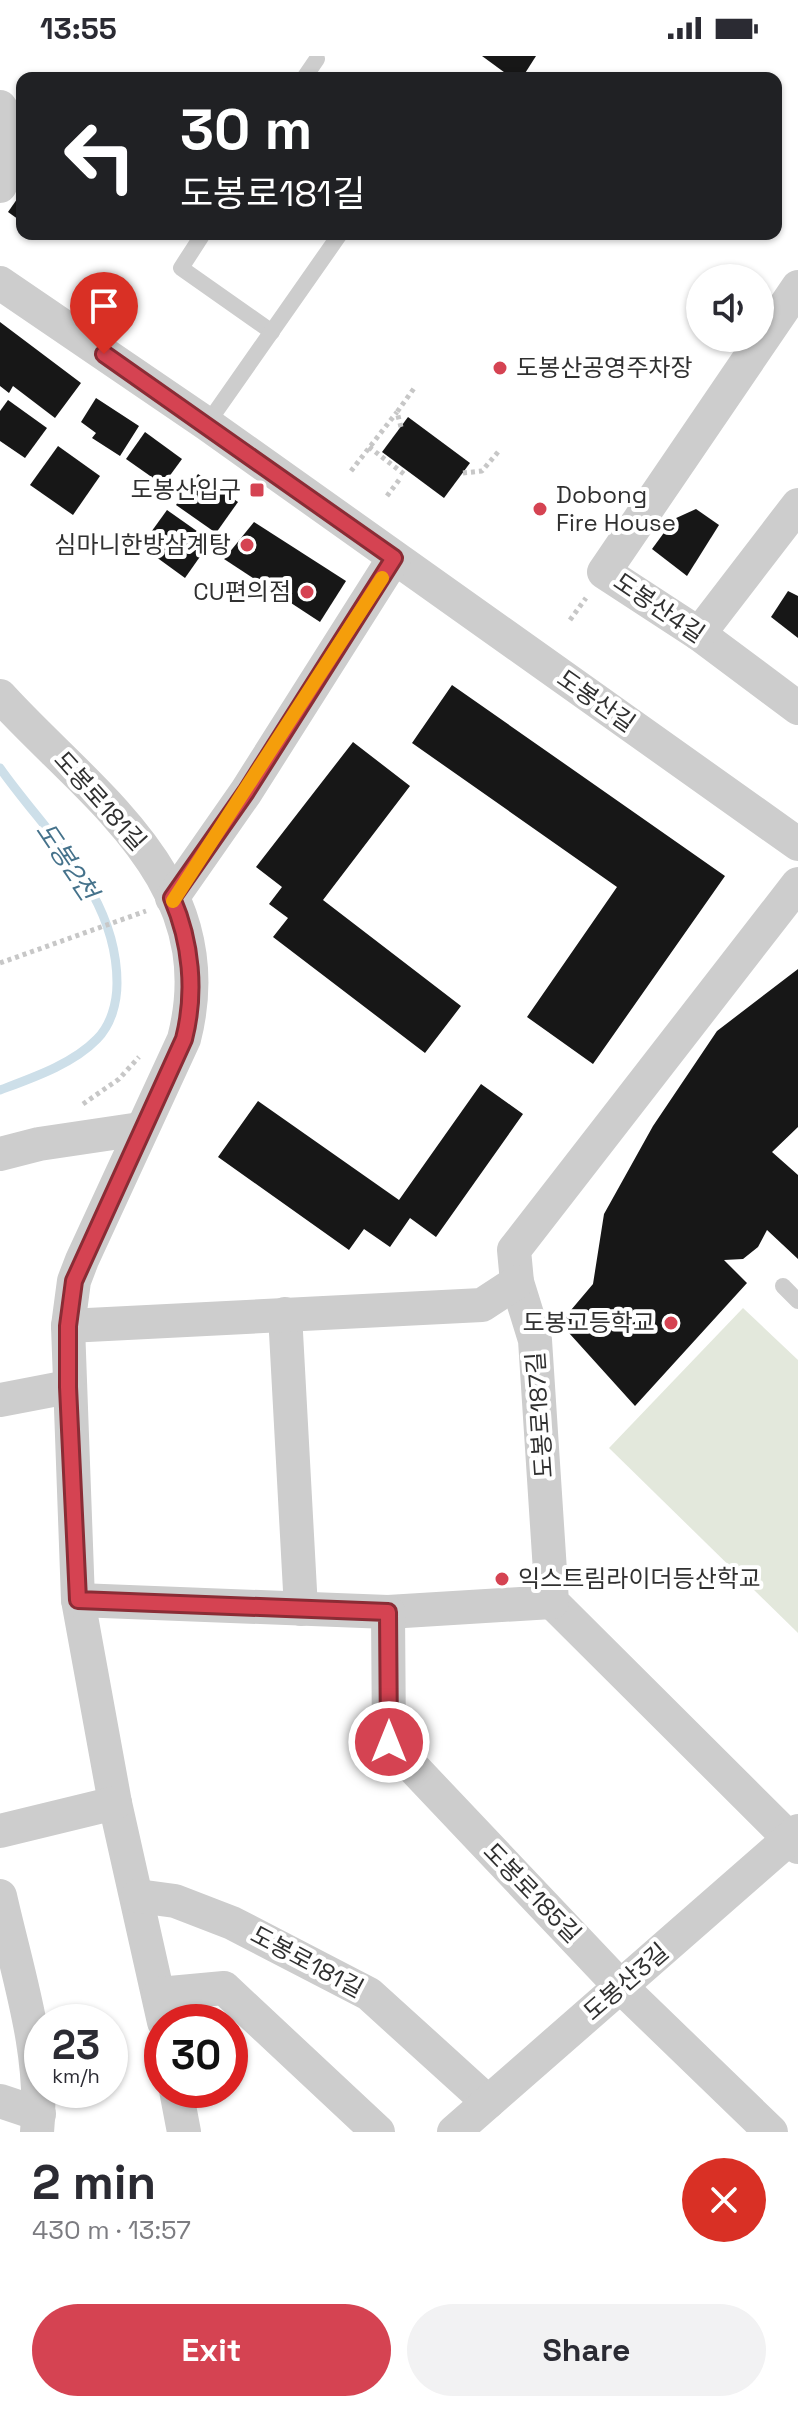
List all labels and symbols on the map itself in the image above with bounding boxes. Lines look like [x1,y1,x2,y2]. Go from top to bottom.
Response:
pin [70,272,138,354]
place label: 도봉산공영주차장 [516,352,693,383]
marker: 도봉산공영주차장 [491,359,509,377]
place label: 도봉산입구 [131,474,241,505]
place label: Dobong Fire House [556,479,676,538]
marker: 도봉산입구 [248,481,266,499]
marker: Dobong Fire House [531,500,549,518]
place label: 심마니한방삼계탕 [54,529,231,560]
marker: 심마니한방삼계탕 [238,536,256,554]
street label: 도봉산4길 [608,566,711,649]
place label: CU편의점 [193,576,291,607]
marker: CU편의점 [298,583,316,601]
street label: 도봉산길 [551,663,641,739]
street label: 도봉로181길 [48,744,153,857]
water label: 도봉2천 [28,815,107,909]
place label: 도봉고등학교 [523,1307,655,1338]
marker: 도봉고등학교 [662,1314,680,1332]
street label: 도봉로187길 [520,1351,559,1479]
place label: 익스트림라이더등산학교 [518,1563,761,1594]
marker: 익스트림라이더등산학교 [493,1570,511,1588]
position arrow [347,1700,431,1784]
street label: 도봉로185길 [477,1836,588,1949]
street label: 도봉로181길 [246,1919,369,2004]
street label: 도봉산3길 [577,1936,675,2027]
speed limit sign: 30 [144,2004,248,2108]

